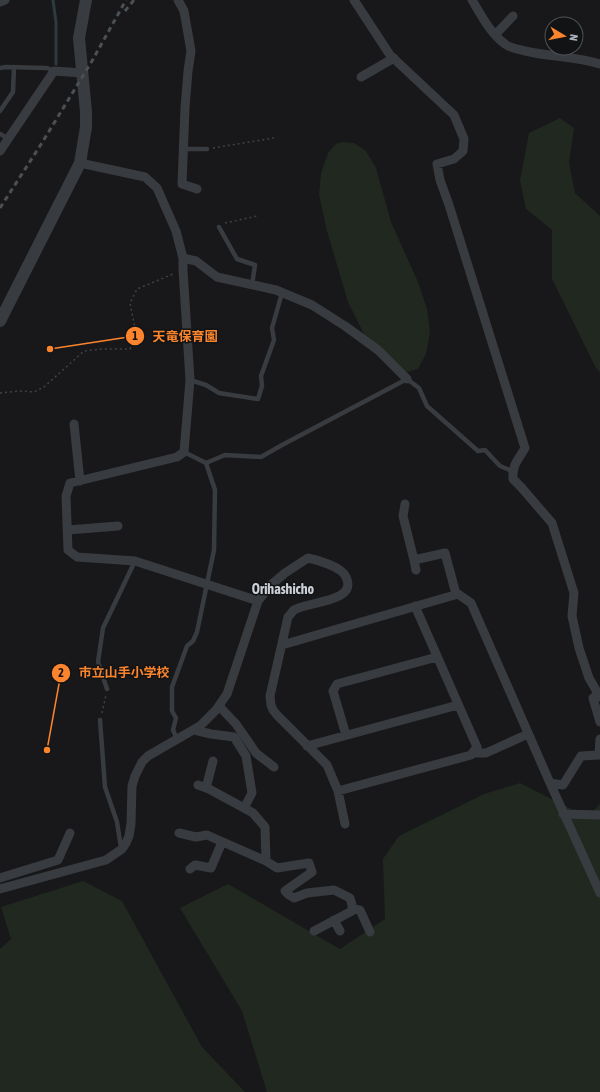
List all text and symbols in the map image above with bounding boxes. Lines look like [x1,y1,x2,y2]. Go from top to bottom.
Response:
north arrow [544,16,584,56]
text: N [567,33,580,42]
callout: 天竜保育園 [125,323,226,348]
text: 1 [132,329,138,343]
text: 天竜保育園 [152,329,218,344]
district label: Orihashicho [252,581,315,597]
callout: 市立山手小学校 [51,660,178,685]
text: 市立山手小学校 [78,665,170,680]
text: 2 [58,666,64,680]

